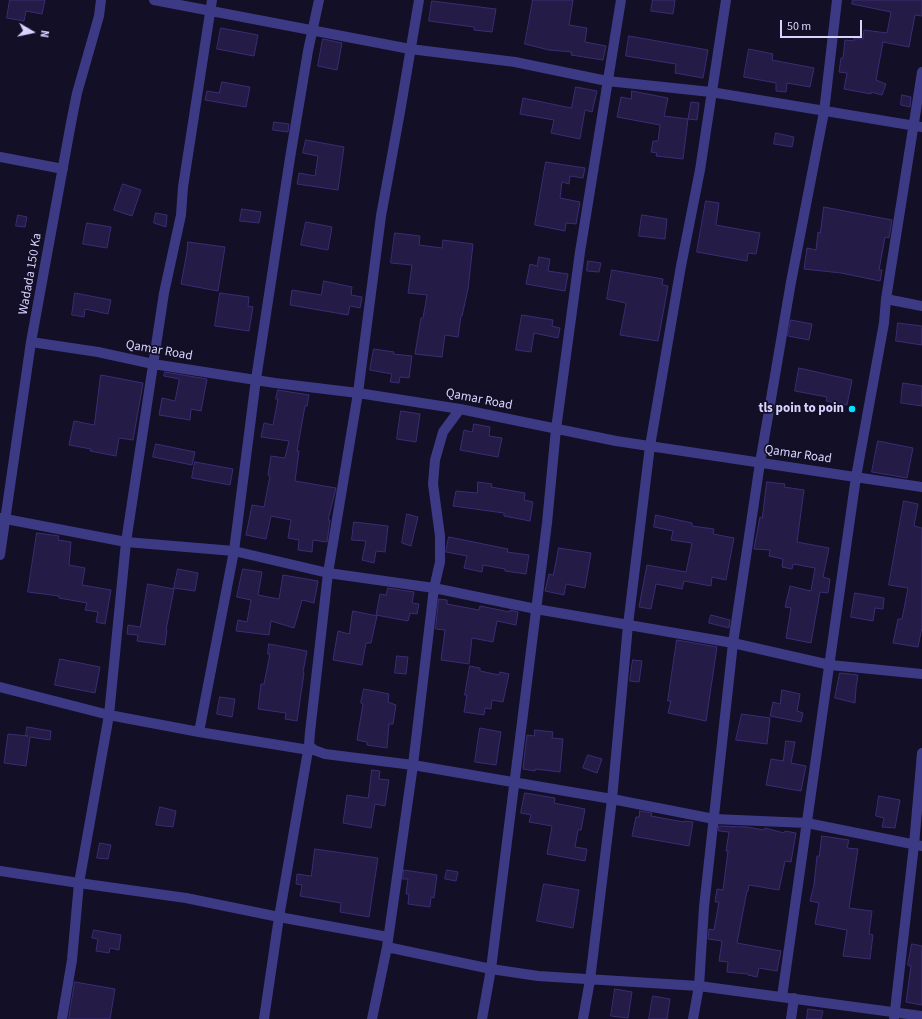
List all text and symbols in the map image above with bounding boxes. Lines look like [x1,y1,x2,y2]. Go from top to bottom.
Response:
north arrow [12,12,52,52]
scale bar [782,12,864,38]
text: 50 m [787,18,811,35]
text: N [36,29,52,39]
street label: Wadada 150 Ka [16,232,46,316]
street label: Qamar Road [124,337,194,365]
street label: Qamar Road [444,386,514,414]
place label: tls poin to poin [758,401,844,417]
marker: tls poin to poin [847,404,857,414]
street label: Qamar Road [763,443,833,467]

